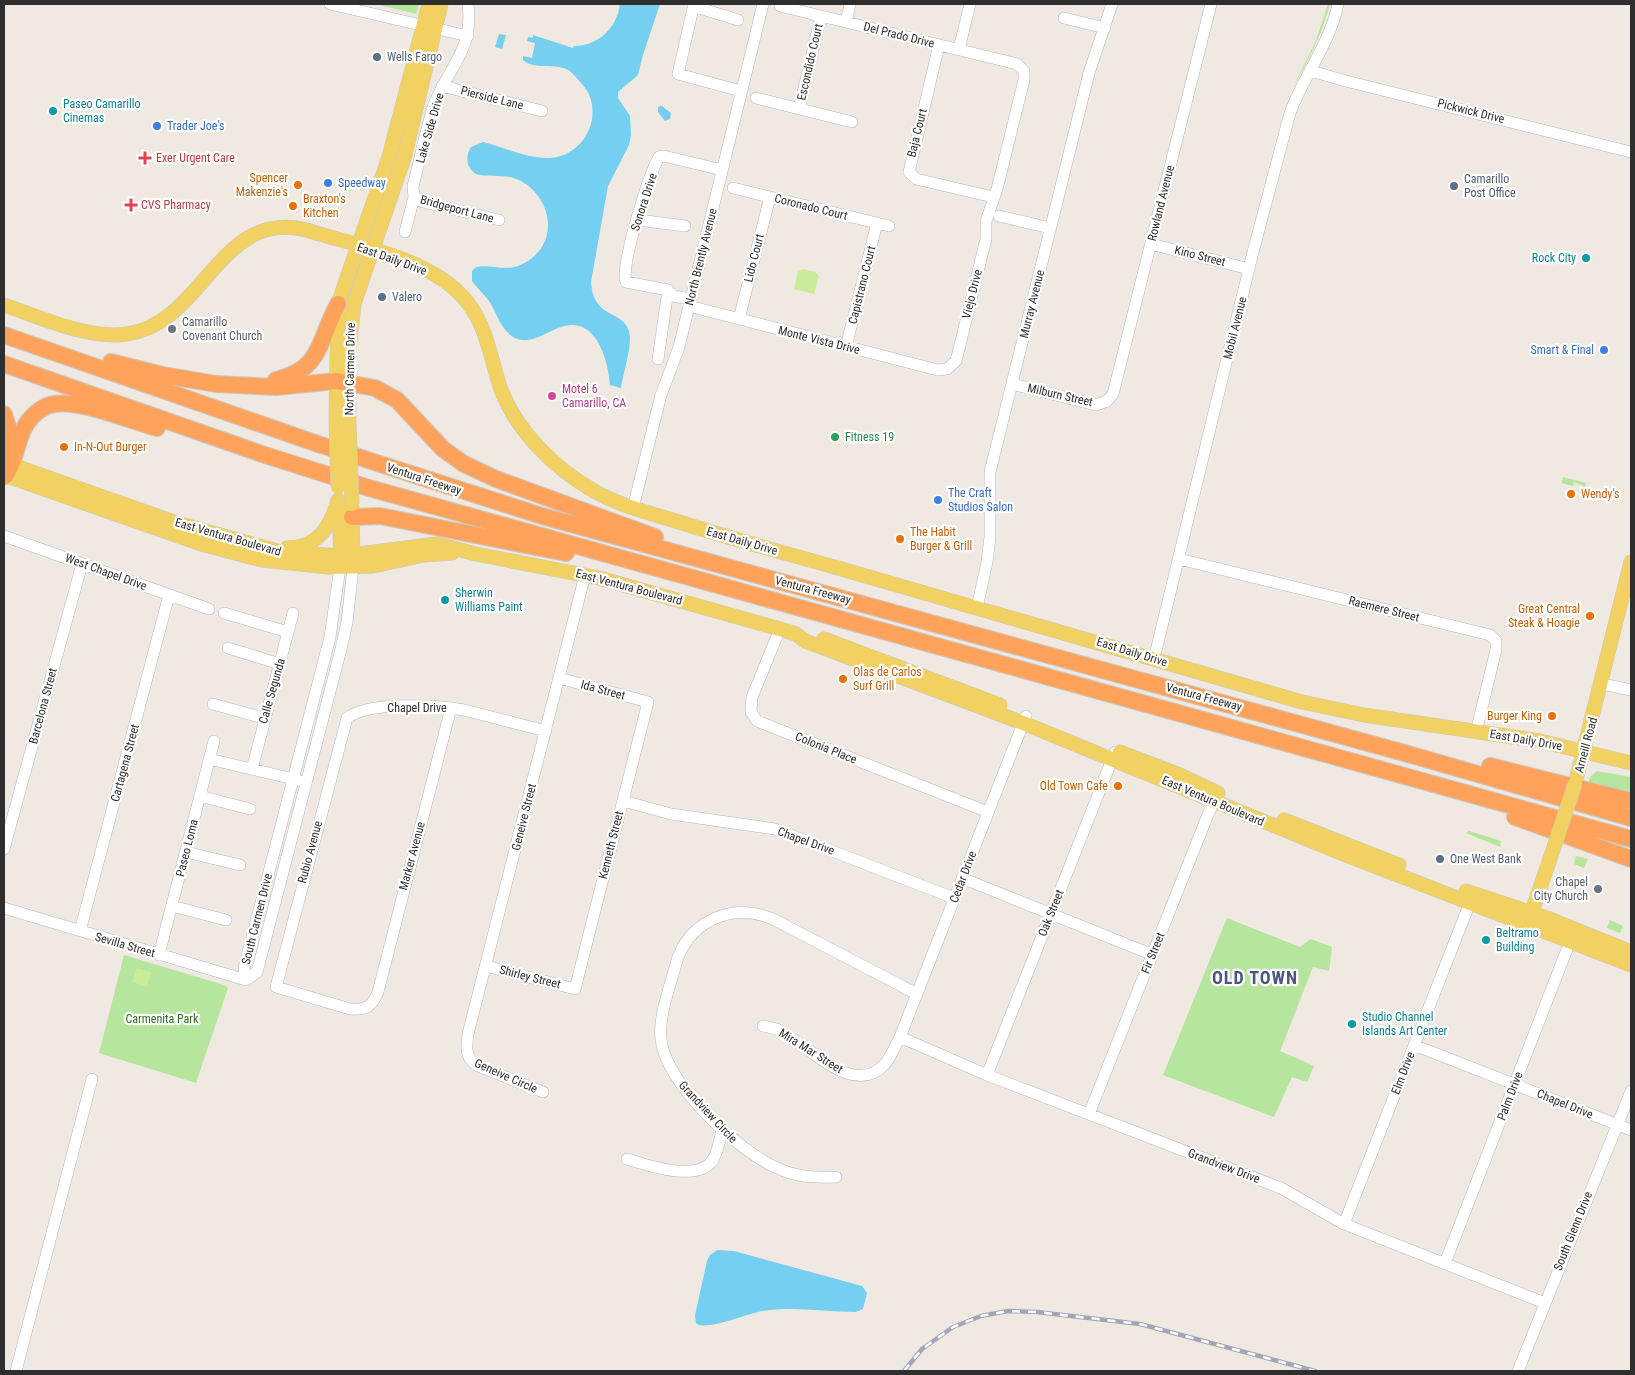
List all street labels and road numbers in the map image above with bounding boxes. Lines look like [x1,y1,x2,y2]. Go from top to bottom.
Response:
street label: Del Prado Drive [862,19,936,51]
street label: Escondido Court [794,22,826,102]
street label: Pierside Lane [459,83,525,113]
street label: Lake Side Drive [413,91,447,165]
street label: Pickwick Drive [1436,96,1506,126]
street label: Baja Court [904,107,930,159]
street label: Rowland Avenue [1145,163,1177,242]
street label: Sonora Drive [628,171,660,233]
street label: Coronado Court [773,191,849,223]
street label: Bridgeport Lane [419,192,496,226]
street label: North Brently Avenue [682,207,720,307]
street label: Lido Court [741,232,767,284]
street label: East Daily Drive [355,240,429,278]
street label: Kino Street [1173,243,1227,269]
street label: Capistrano Court [846,244,879,326]
street label: Viejo Drive [959,267,985,320]
street label: Murray Avenue [1017,268,1047,340]
street label: Mobil Avenue [1220,295,1250,361]
street label: North Carmen Drive [342,322,358,416]
street label: Monte Vista Drive [777,323,862,357]
street label: Milburn Street [1026,381,1094,409]
street label: Ventura Freeway [385,460,463,498]
street label: East Ventura Boulevard [173,515,283,559]
street label: East Daily Drive [705,524,780,558]
street label: West Chapel Drive [63,551,149,593]
street label: East Ventura Boulevard [574,566,684,608]
street label: Ventura Freeway [773,573,853,607]
street label: Raemere Street [1347,593,1421,625]
street label: East Daily Drive [1095,635,1169,670]
street label: Calle Segunda [256,656,288,725]
street label: Barcelona Street [26,666,60,746]
street label: Ida Street [579,677,627,703]
street label: Ventura Freeway [1164,680,1244,714]
street label: Chapel Drive [387,701,447,715]
street label: Arneill Road [1572,716,1600,774]
street label: Cartagena Street [108,722,142,803]
street label: East Daily Drive [1489,727,1564,753]
street label: Colonia Place [793,729,859,767]
street label: East Ventura Boulevard [1160,773,1266,829]
street label: Geneive Street [509,782,539,852]
street label: Kenneth Street [596,809,626,880]
street label: Paseo Loma [173,818,201,878]
street label: Rubio Avenue [295,819,325,885]
street label: Marker Avenue [396,820,428,892]
street label: Chapel Drive [776,824,837,858]
street label: Cedar Drive [947,849,979,905]
street label: South Carmen Drive [239,872,275,966]
street label: Oak Street [1035,887,1067,938]
street label: Sevilla Street [93,930,157,960]
street label: Fir Street [1138,930,1168,976]
street label: Shirley Street [498,963,562,991]
street label: Mira Mar Street [776,1026,846,1077]
street label: Elm Drive [1388,1049,1418,1096]
street label: Geneive Circle [472,1056,540,1096]
street label: Palm Drive [1494,1069,1526,1122]
street label: Grandview Circle [676,1078,740,1146]
street label: Chapel Drive [1535,1086,1595,1122]
street label: Grandview Drive [1186,1146,1262,1186]
street label: South Glenn Drive [1551,1189,1595,1273]

